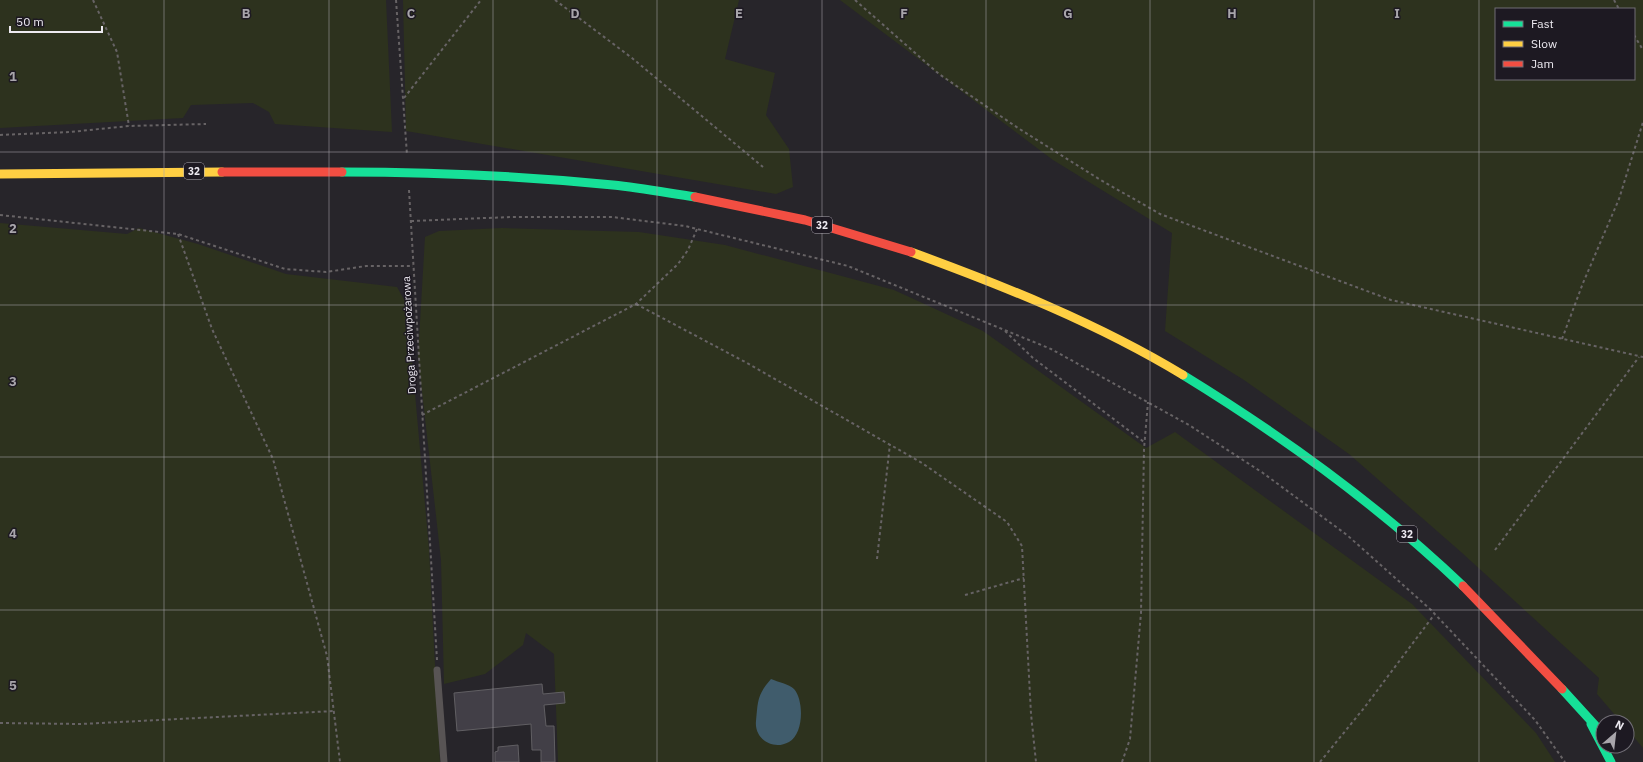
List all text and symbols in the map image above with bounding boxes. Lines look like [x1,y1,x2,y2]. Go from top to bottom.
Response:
text: B [242,5,251,22]
text: C [407,5,416,22]
text: D [570,5,580,22]
text: E [735,5,743,22]
text: F [900,5,908,22]
text: G [1063,5,1073,22]
text: H [1227,5,1237,22]
text: I [1394,5,1400,22]
scale bar [10,8,102,34]
legend [1495,8,1635,80]
text: 50 m [16,14,44,29]
text: Fast [1531,16,1554,31]
text: Slow [1531,36,1557,51]
text: Jam [1531,56,1554,71]
text: 1 [9,68,17,85]
road number: 32 [184,163,204,179]
road number: 32 [812,217,832,233]
text: 2 [9,220,17,237]
street label: Droga Przeciwpożarowa [399,276,419,394]
text: 3 [9,373,17,390]
text: 4 [9,525,17,542]
road number: 32 [1397,526,1417,542]
text: 5 [9,677,17,694]
north arrow [1595,714,1635,754]
text: N [1613,717,1627,733]

